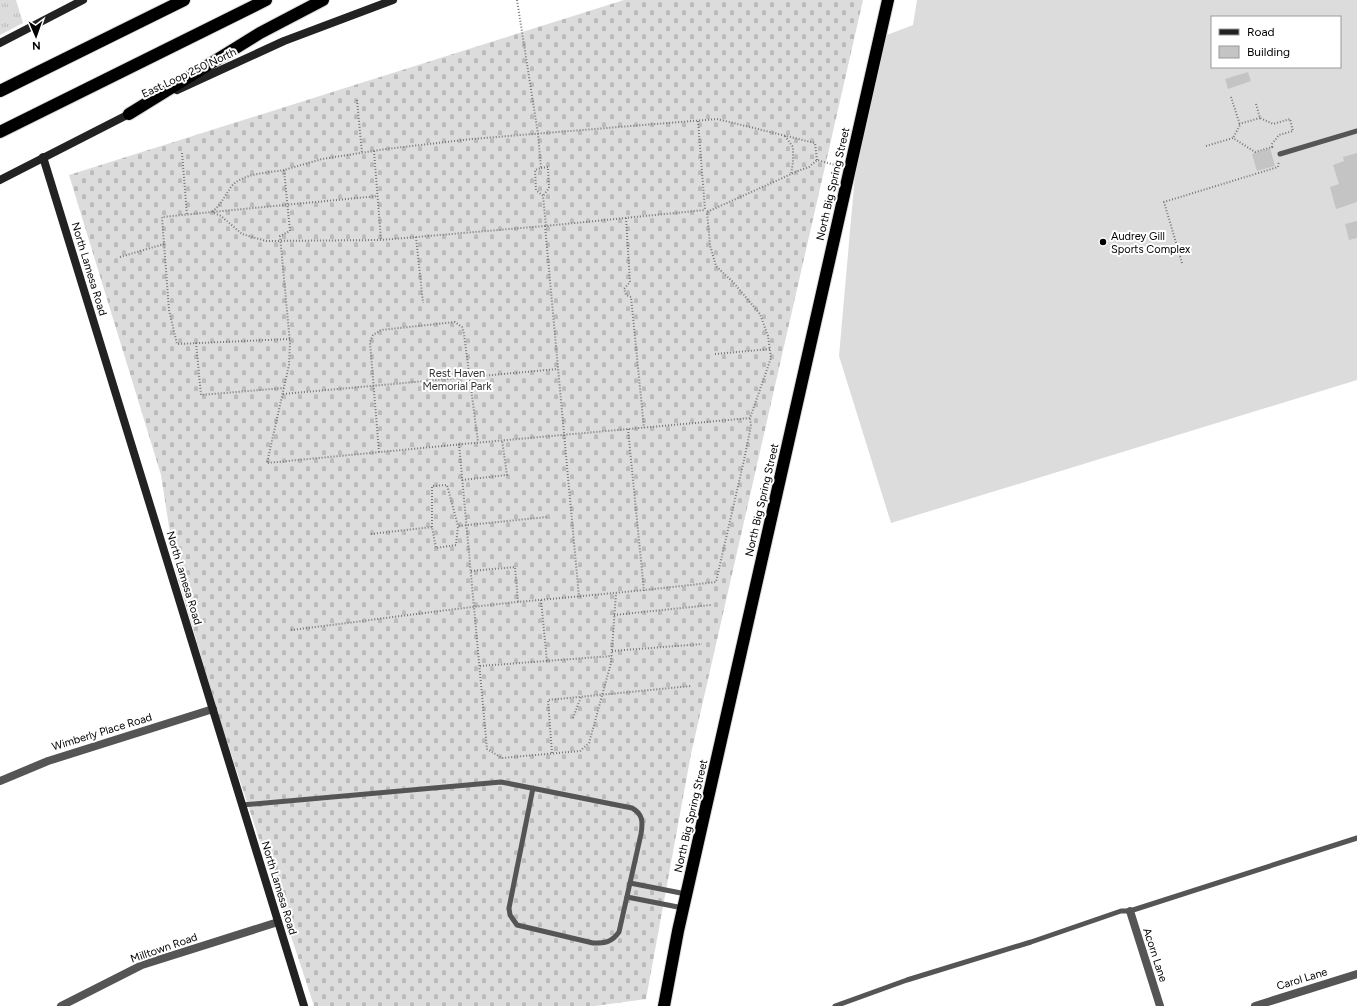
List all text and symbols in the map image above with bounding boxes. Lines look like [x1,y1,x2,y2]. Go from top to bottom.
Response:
north arrow [16,16,56,56]
legend [1211,16,1341,68]
text: Road [1247,25,1275,39]
text: N [32,39,41,52]
street label: East Loop 250 North [140,45,238,101]
text: Building [1247,45,1290,59]
street label: North Big Spring Street [814,126,852,242]
street label: North Lamesa Road [69,221,109,317]
place label: Audrey Gill Sports Complex [1111,230,1191,256]
marker: Audrey Gill Sports Complex [1098,237,1108,247]
park label: Rest Haven Memorial Park [423,367,492,393]
street label: North Big Spring Street [743,442,781,558]
street label: North Lamesa Road [164,530,204,626]
street label: Wimberly Place Road [50,711,154,753]
street label: North Big Spring Street [672,758,710,874]
street label: North Lamesa Road [259,840,299,936]
street label: Acorn Lane [1140,926,1170,984]
street label: Milltown Road [129,930,199,966]
street label: Carol Lane [1275,965,1329,993]

